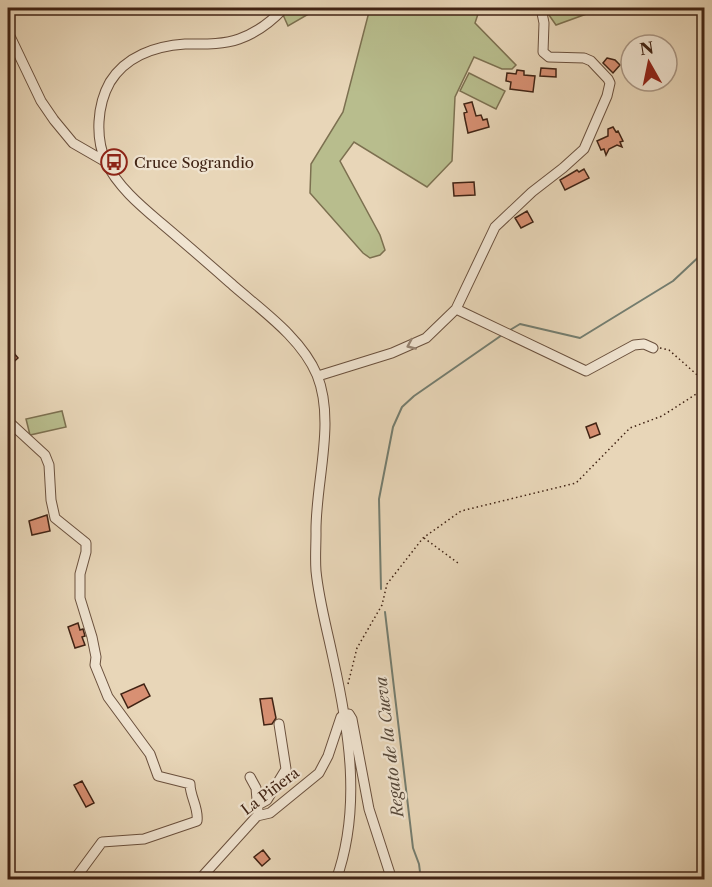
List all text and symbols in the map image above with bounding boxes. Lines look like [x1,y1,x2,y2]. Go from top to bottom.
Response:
north arrow [619,33,679,93]
text: N [638,37,655,59]
bus stop icon: Cruce Sograndio [99,147,129,177]
place label: Cruce Sograndio [134,153,254,172]
one-way arrow [406,338,417,350]
water label: Regato de la Cueva [370,675,408,820]
street label: La Piñera [237,763,303,819]

